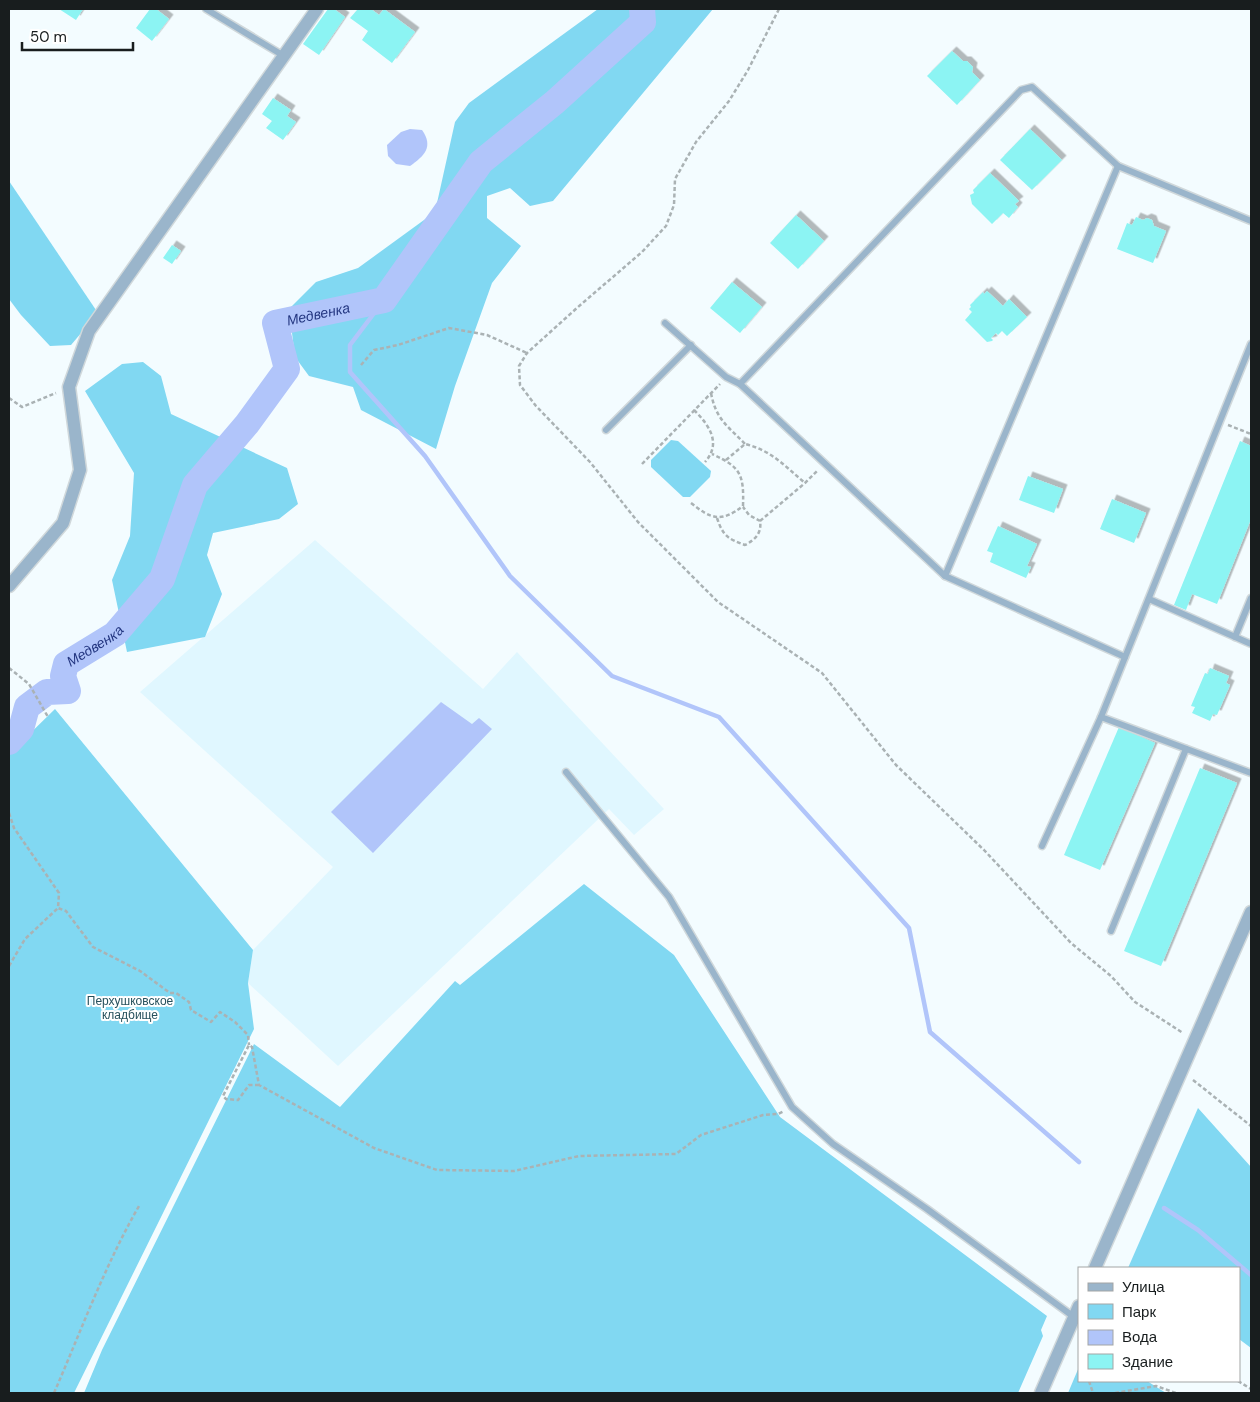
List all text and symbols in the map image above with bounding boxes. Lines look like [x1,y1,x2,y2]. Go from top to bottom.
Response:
scale bar [22,20,134,52]
text: 50 m [30,27,67,47]
water label: Медвенка [285,298,352,329]
water label: Медвенка [63,621,128,670]
park label: Перхушковское кладбище [87,993,174,1023]
legend [1078,1267,1240,1382]
text: Улица [1122,1277,1165,1297]
text: Парк [1122,1302,1156,1322]
text: Вода [1122,1327,1158,1347]
text: Здание [1122,1352,1173,1372]

